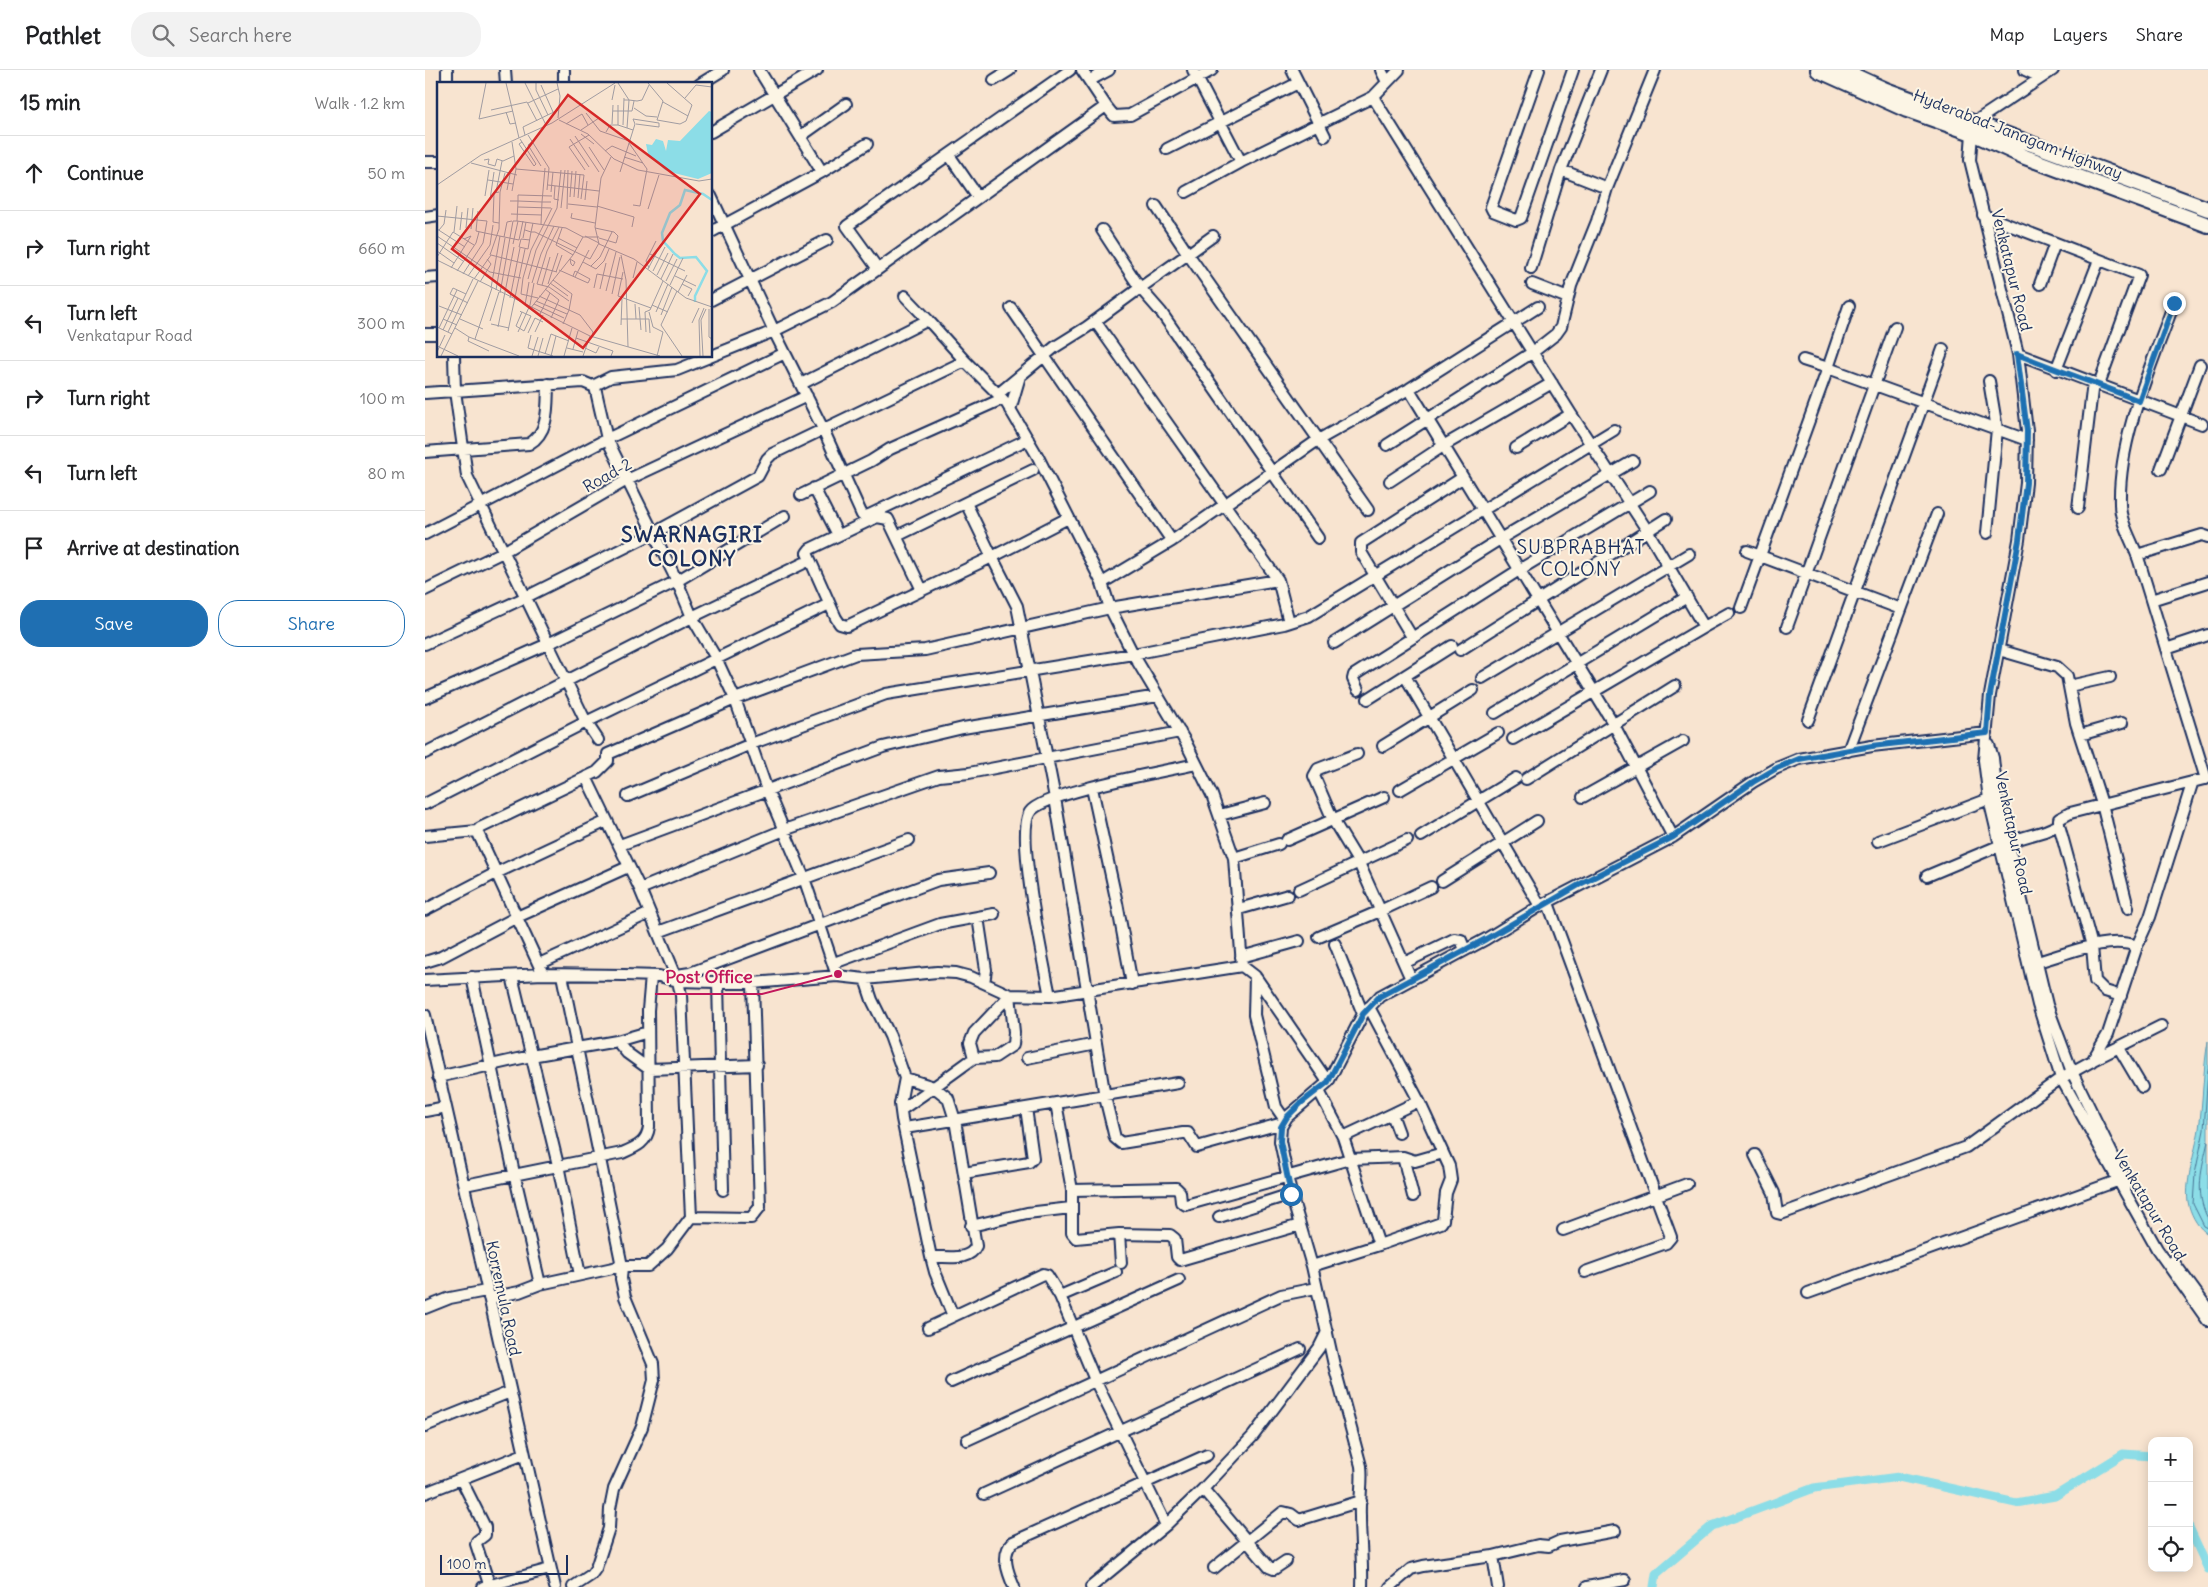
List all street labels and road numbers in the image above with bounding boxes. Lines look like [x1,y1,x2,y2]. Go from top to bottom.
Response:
street label: Hyderabad-Janagam Highway [1911,85,2125,183]
street label: Venkatapur Road [1987,207,2037,333]
street label: Road-2 [579,453,635,496]
street label: Venkatapur Road [1991,770,2037,896]
street label: Venkatapur Road [2109,1146,2191,1264]
street label: Korremula Road [482,1239,526,1357]

